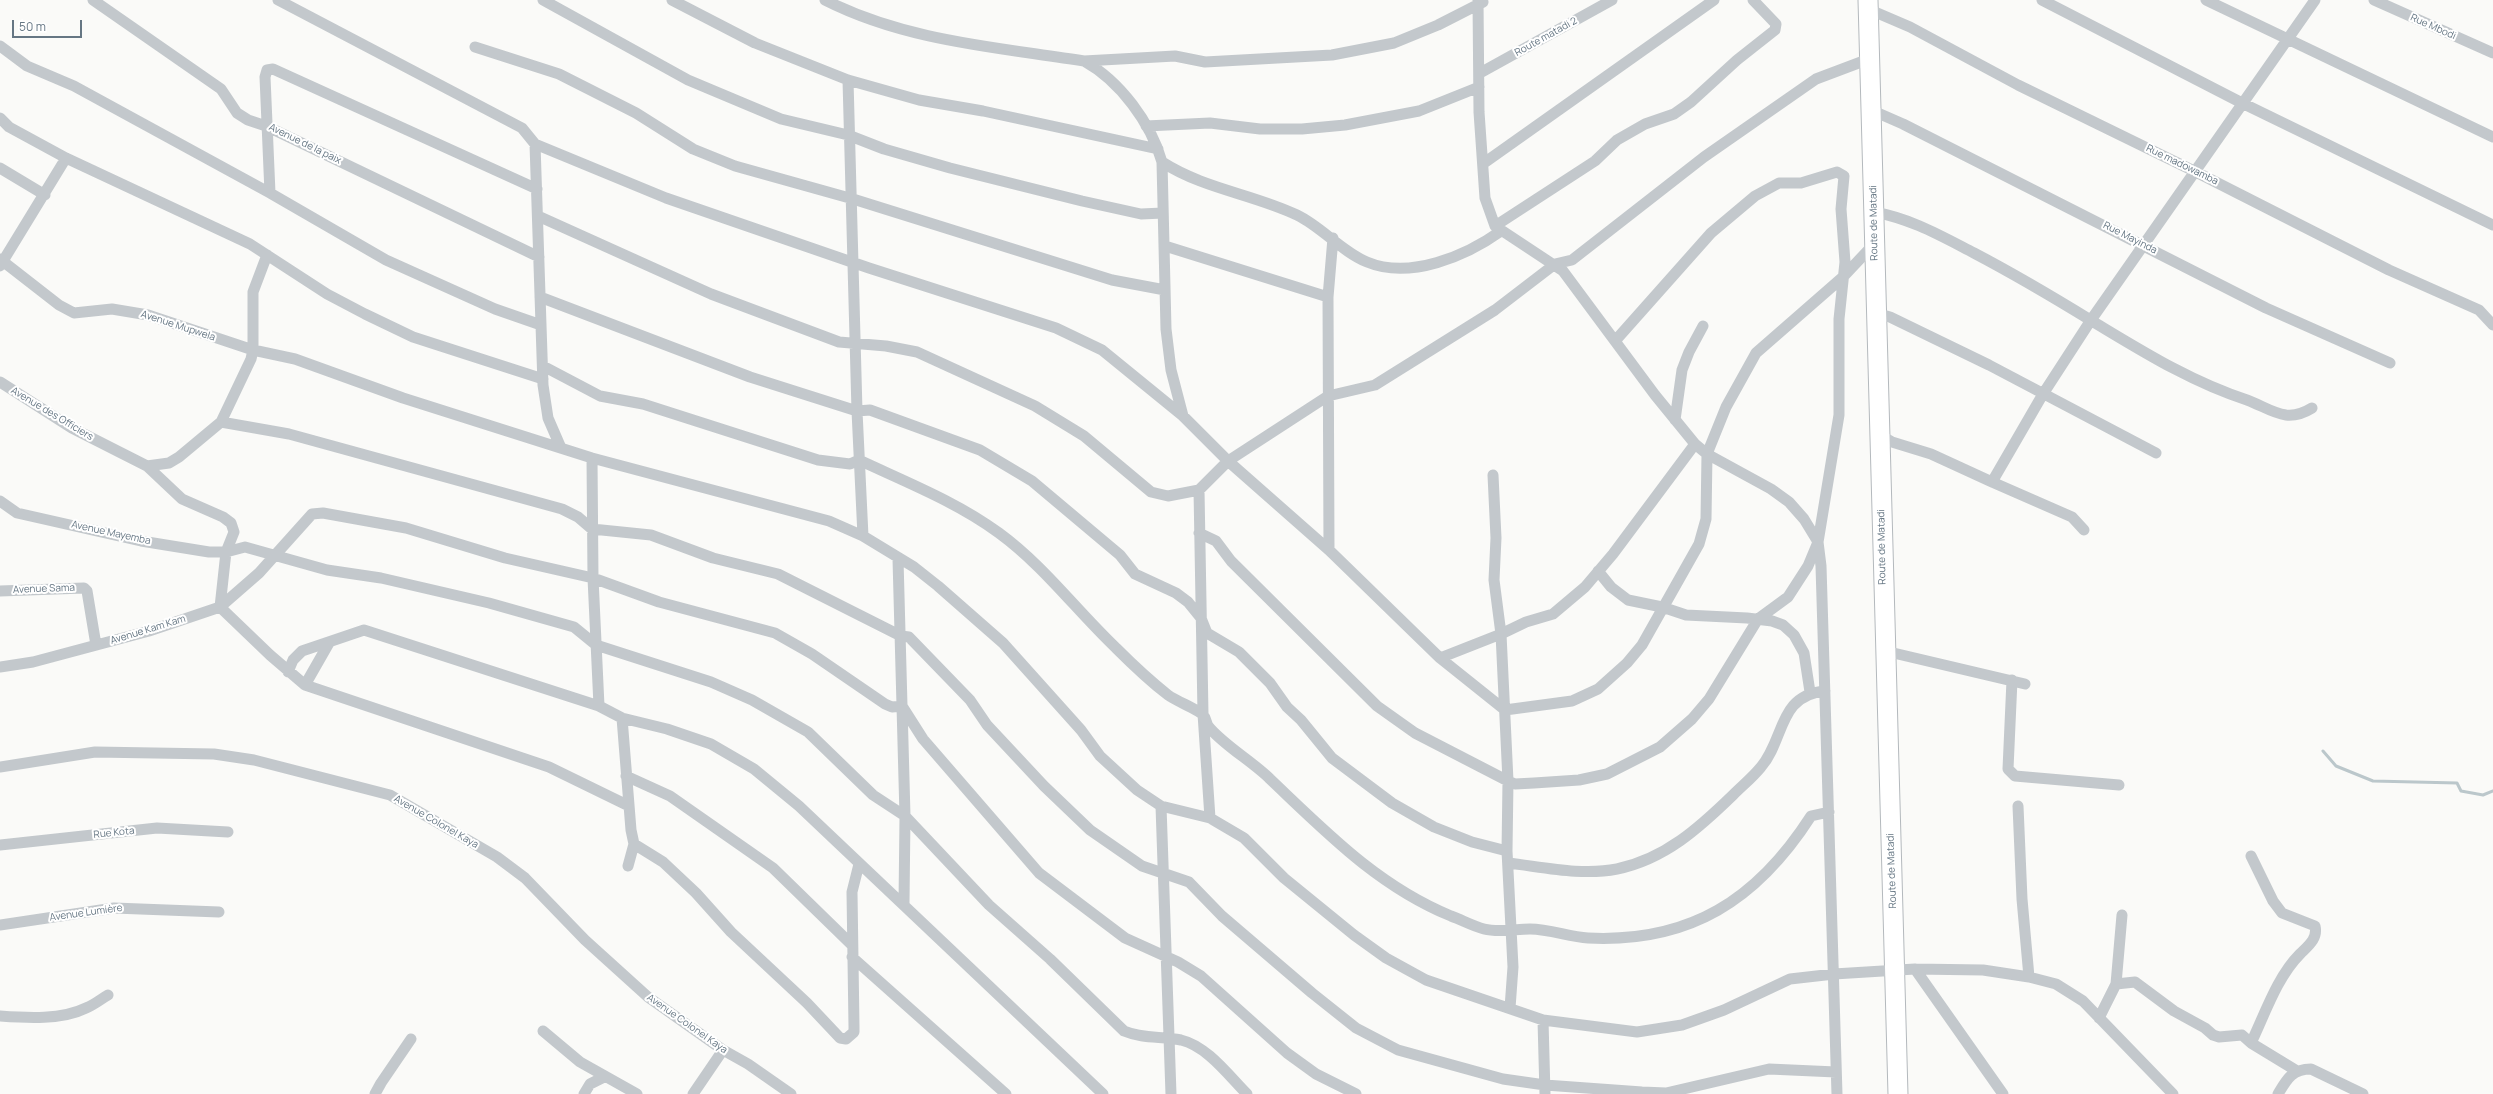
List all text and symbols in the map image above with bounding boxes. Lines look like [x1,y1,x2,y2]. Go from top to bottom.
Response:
scale bar [14,12,84,38]
street label: Rue Mbodi [2408,12,2458,42]
street label: Route matadi 2 [1513,15,1579,59]
text: 50 m [19,18,46,35]
street label: Avenue de la paix [267,121,343,167]
street label: Rue madowamba [2144,142,2220,188]
street label: Route de Matadi [1867,185,1881,261]
street label: Rue Mayinda [2101,219,2159,257]
street label: Avenue Mupwela [139,308,217,344]
street label: Avenue des Officiers [9,385,95,443]
street label: Route de Matadi [1875,509,1889,585]
street label: Avenue Mayemba [70,519,152,547]
street label: Avenue Sama [13,582,75,596]
street label: Avenue Kam Kam [109,613,187,647]
street label: Avenue Colonel Kaya [392,793,480,851]
street label: Rue Kota [93,825,135,841]
street label: Route de Matadi [1885,833,1899,909]
street label: Avenue Lumière [49,902,123,924]
street label: Avenue Colonel Kaya [644,992,730,1056]

